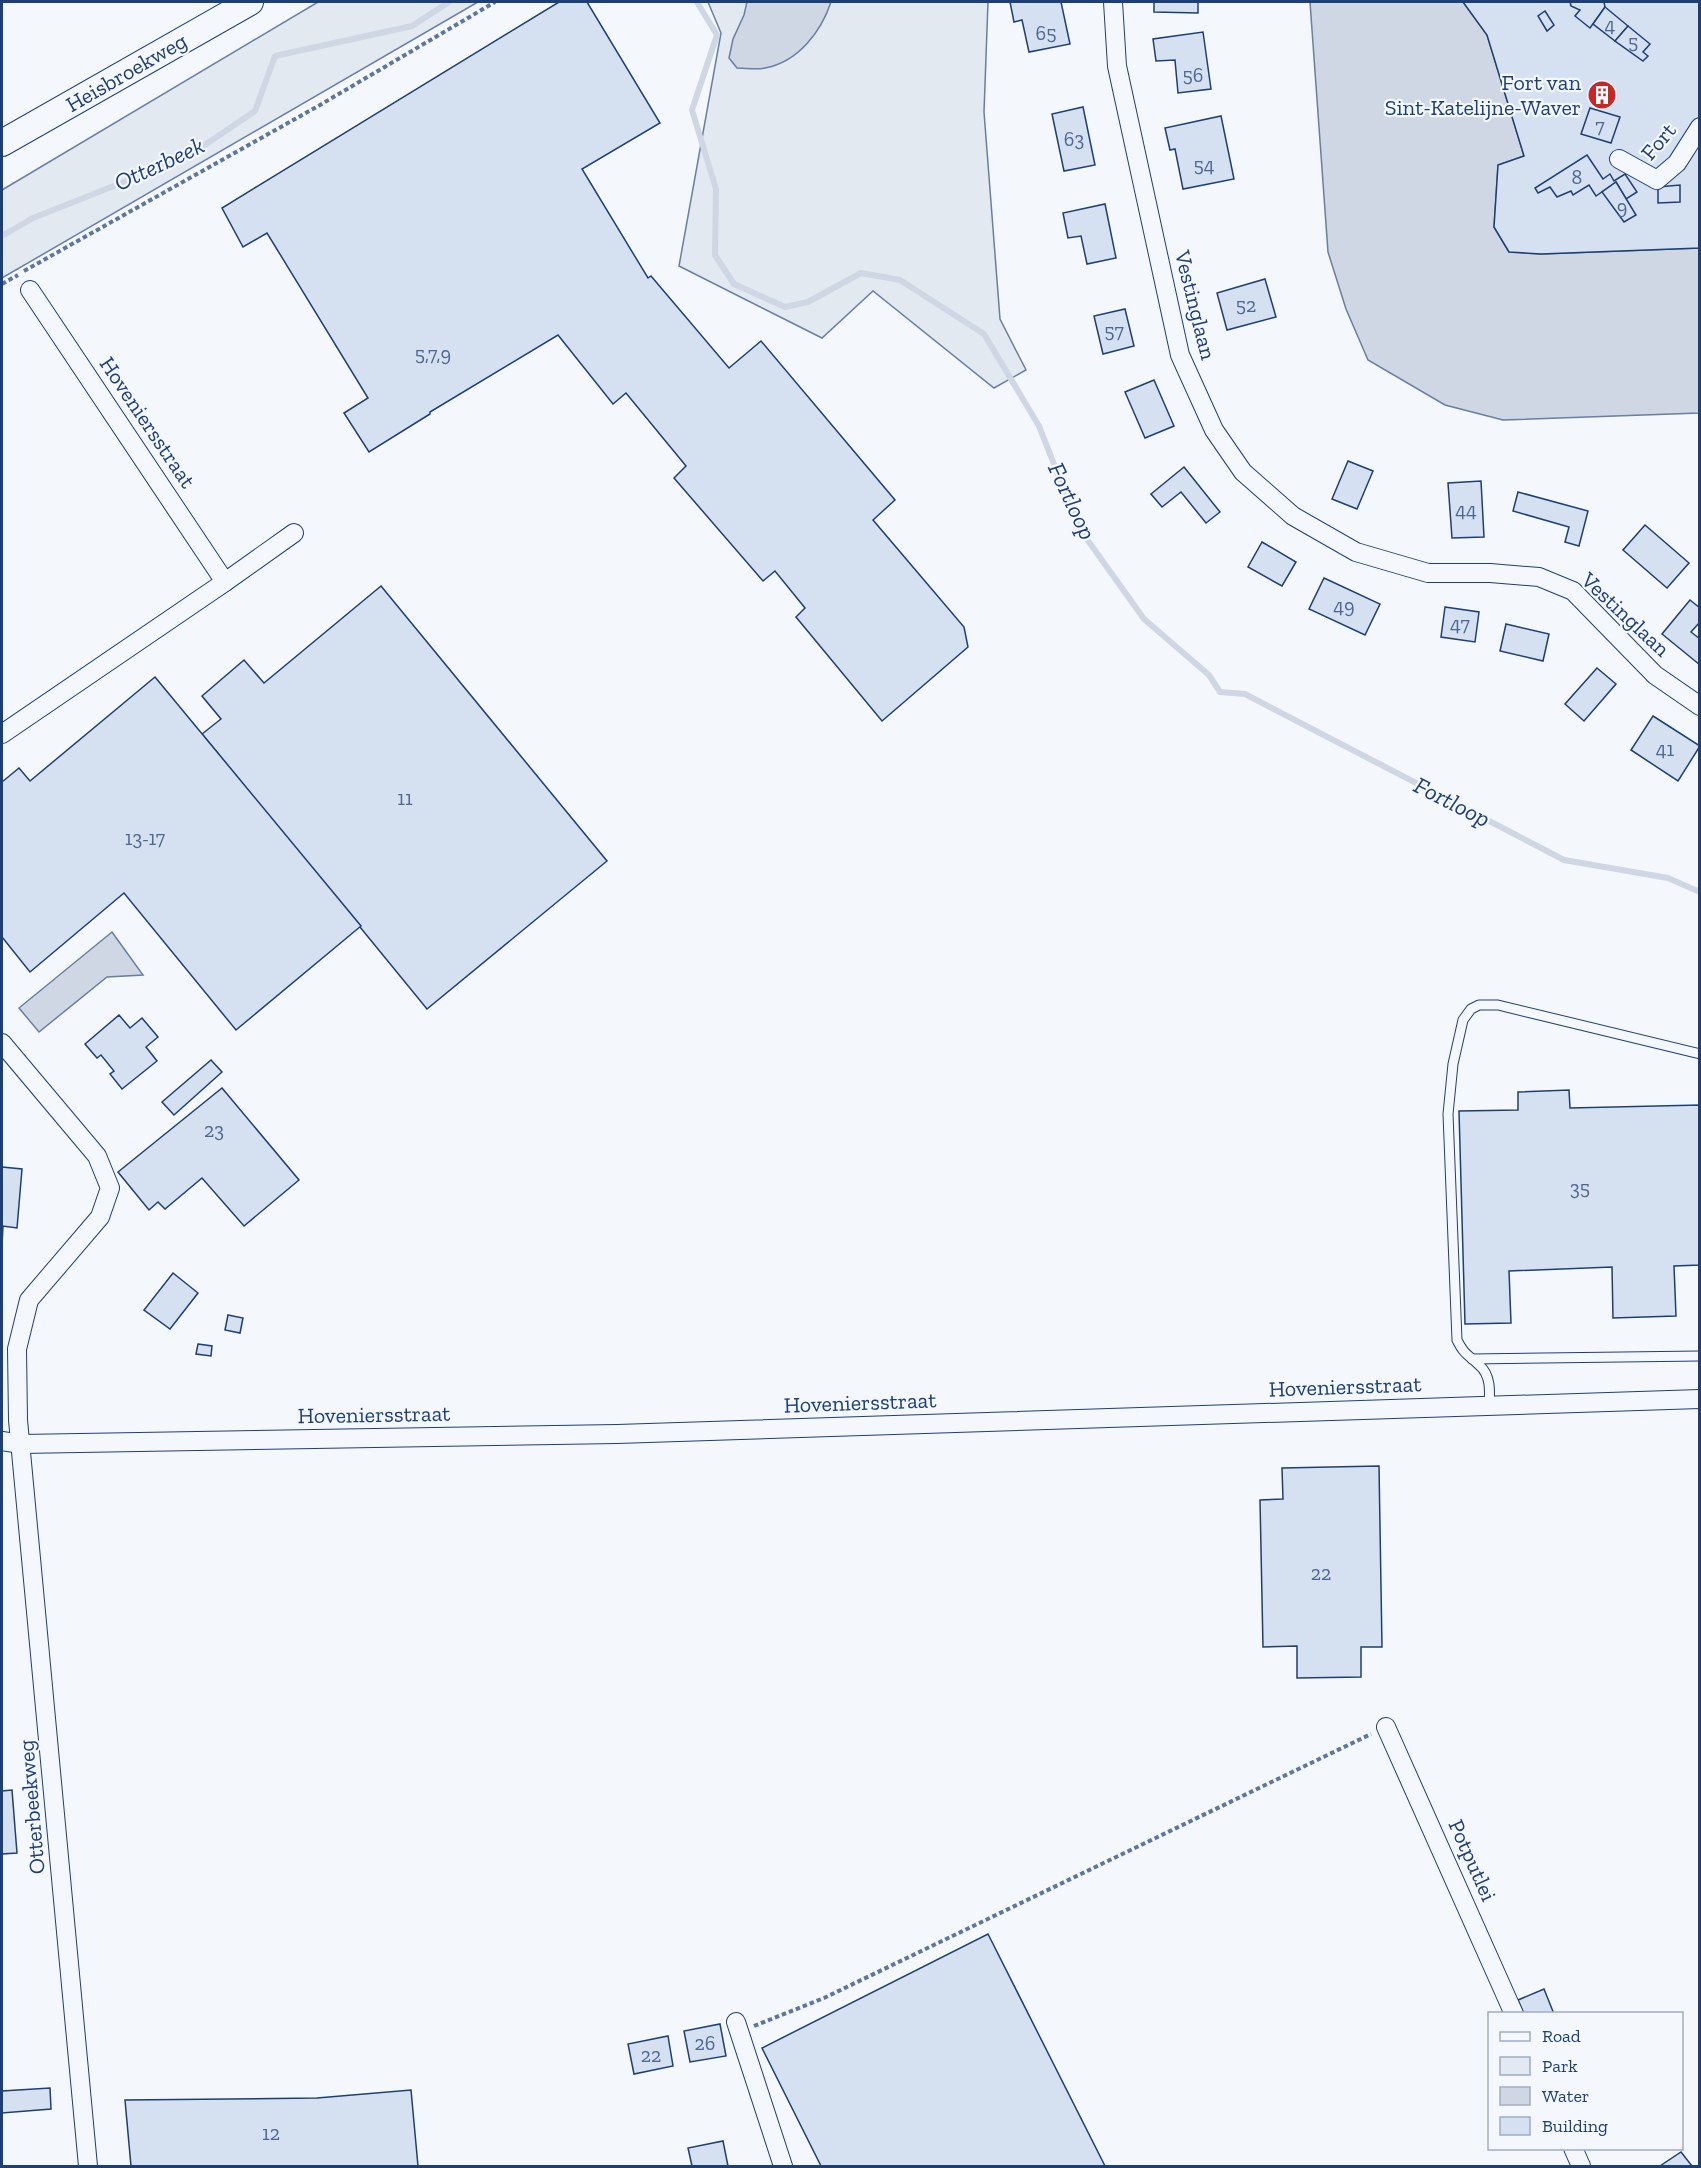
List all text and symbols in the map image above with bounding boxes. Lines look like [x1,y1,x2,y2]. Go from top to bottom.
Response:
house number: 4 [1605,13,1616,37]
house number: 65 [1036,21,1056,45]
street label: Heisbroekweg [61,27,192,118]
house number: 5 [1628,30,1638,54]
house number: 56 [1183,63,1203,87]
place label: Fort van Sint-Katelijne-Waver [1385,69,1581,121]
building icon: Fort van Sint-Katelijne-Waver [1586,79,1618,111]
house number: 7 [1595,114,1605,138]
street label: Fort [1635,116,1682,166]
house number: 63 [1064,127,1084,151]
water label: Otterbeek [109,130,209,197]
house number: 54 [1193,153,1215,177]
house number: 8 [1572,165,1582,189]
house number: 9 [1617,195,1627,219]
street label: Vestinglaan [1169,247,1222,363]
house number: 52 [1236,293,1256,317]
house number: 57 [1104,319,1124,343]
house number: 5,7,9 [415,342,451,366]
street label: Hoveniersstraat [94,351,202,494]
water label: Fortloop [1042,458,1103,544]
house number: 44 [1455,498,1477,522]
street label: Vestinglaan [1575,566,1676,663]
house number: 49 [1333,594,1355,618]
house number: 47 [1450,612,1471,636]
house number: 41 [1656,737,1675,761]
water label: Fortloop [1409,770,1495,833]
house number: 11 [397,786,413,810]
house number: 13-17 [125,826,166,850]
house number: 23 [204,1118,224,1142]
house number: 35 [1570,1176,1590,1200]
street label: Hoveniersstraat [1268,1370,1423,1403]
street label: Hoveniersstraat [783,1386,938,1419]
street label: Hoveniersstraat [297,1400,451,1429]
house number: 22 [1311,1561,1331,1585]
street label: Otterbeekweg [12,1739,51,1875]
street label: Potputlei [1443,1815,1502,1905]
legend [1488,2012,1683,2150]
text: Road [1542,2025,1581,2047]
house number: 26 [695,2031,715,2055]
house number: 22 [641,2043,661,2067]
text: Park [1542,2055,1578,2077]
text: Water [1542,2085,1589,2107]
text: Building [1542,2115,1608,2137]
house number: 12 [262,2121,280,2145]

